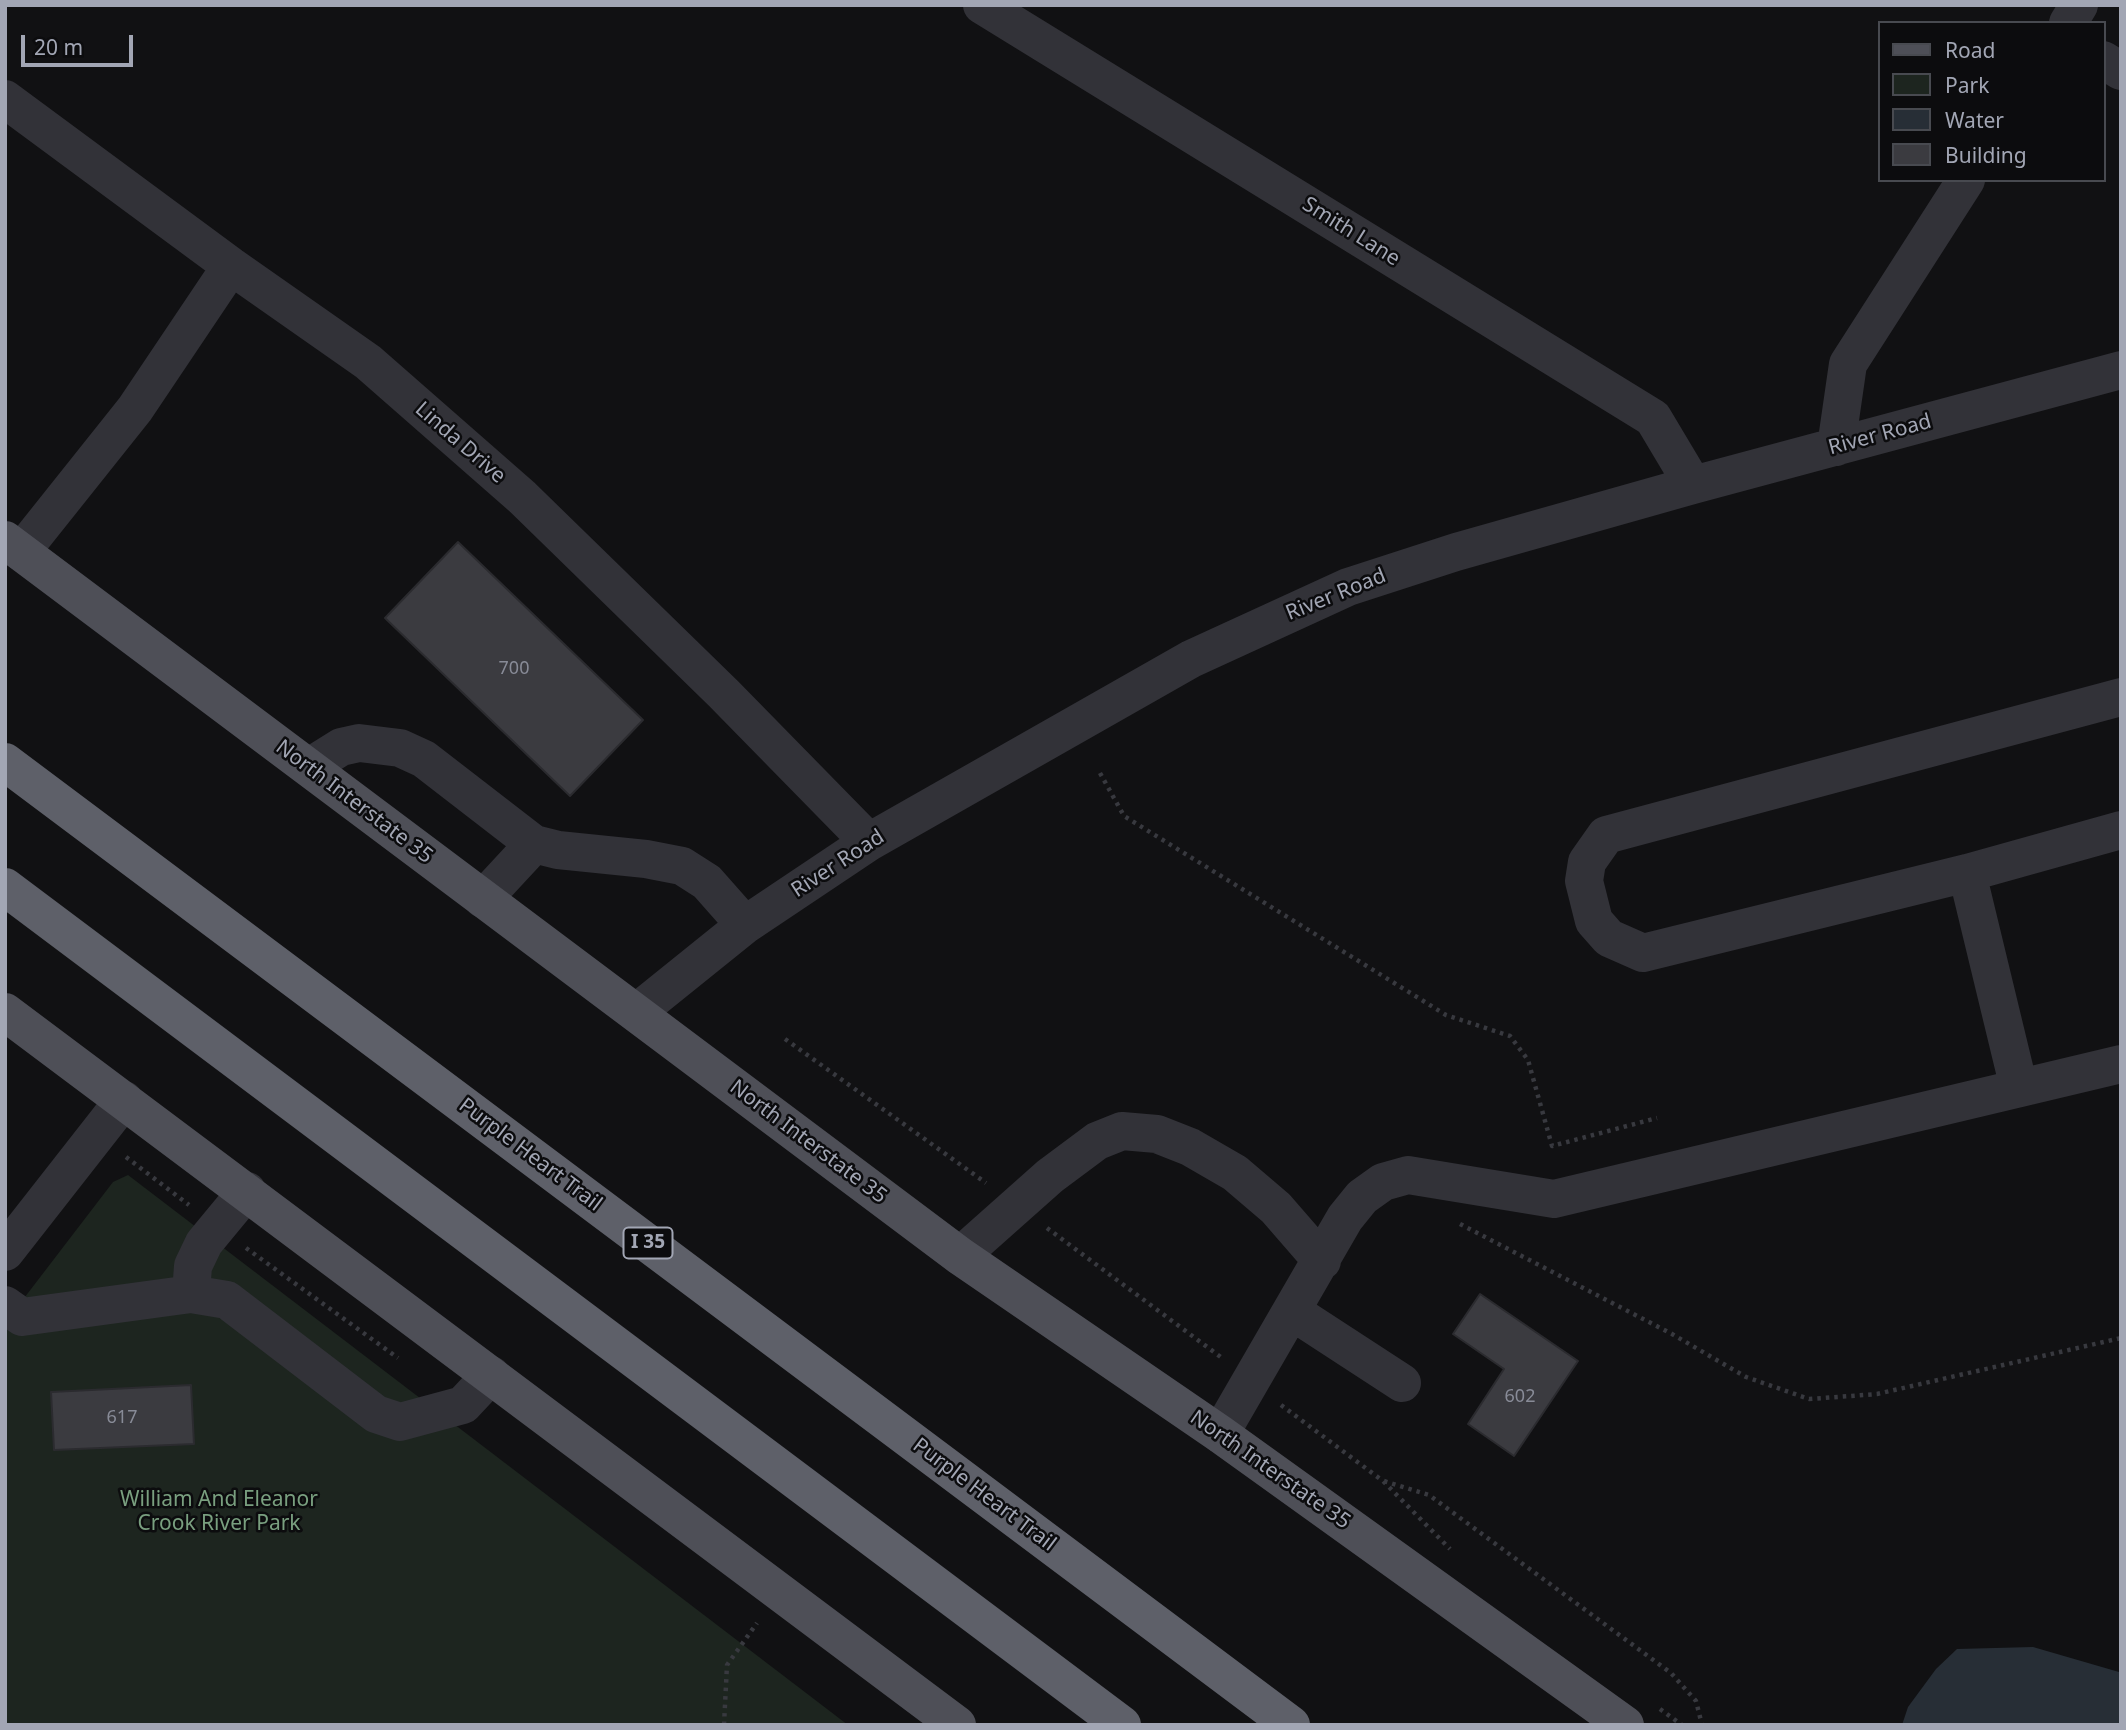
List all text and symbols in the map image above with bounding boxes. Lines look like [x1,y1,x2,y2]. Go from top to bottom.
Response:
scale bar [24,21,136,65]
legend [1878,21,2105,182]
text: 20 m [34,33,83,61]
text: Road [1945,36,1995,64]
text: Park [1945,71,1989,99]
text: Water [1945,106,2004,134]
text: Building [1945,141,2027,169]
street label: Smith Lane [1298,192,1404,272]
street label: Linda Drive [410,397,510,489]
street label: River Road [1826,409,1934,461]
street label: River Road [1282,564,1390,626]
house number: 700 [499,658,529,680]
street label: North Interstate 35 [271,735,437,869]
street label: River Road [787,825,889,903]
street label: North Interstate 35 [725,1075,891,1209]
street label: Purple Heart Trail [454,1093,606,1217]
road number: I 35 [624,1228,672,1259]
house number: 602 [1505,1386,1535,1408]
street label: North Interstate 35 [1185,1405,1355,1535]
house number: 617 [107,1407,137,1429]
street label: Purple Heart Trail [908,1433,1060,1557]
park label: William And Eleanor Crook River Park [120,1487,318,1537]

